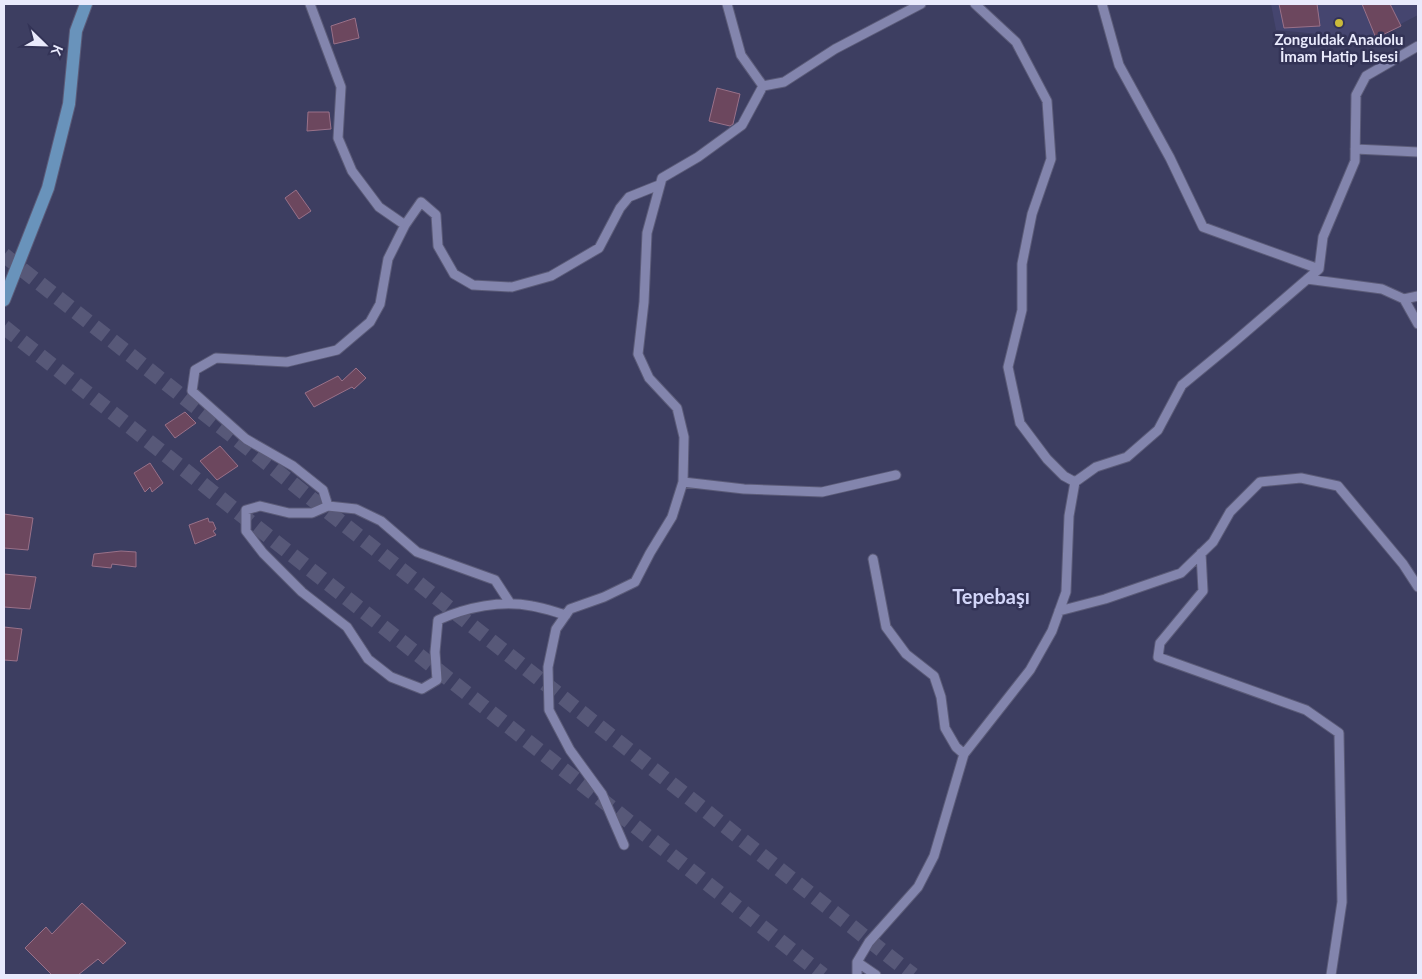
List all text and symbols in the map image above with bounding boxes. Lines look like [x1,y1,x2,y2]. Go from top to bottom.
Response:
marker: Zonguldak Anadolu İmam Hatip Lisesi [1333,17,1345,29]
north arrow [20,20,70,70]
place label: Zonguldak Anadolu İmam Hatip Lisesi [1274,30,1404,65]
text: K [48,43,67,58]
district label: Tepebaşı [952,584,1030,608]

